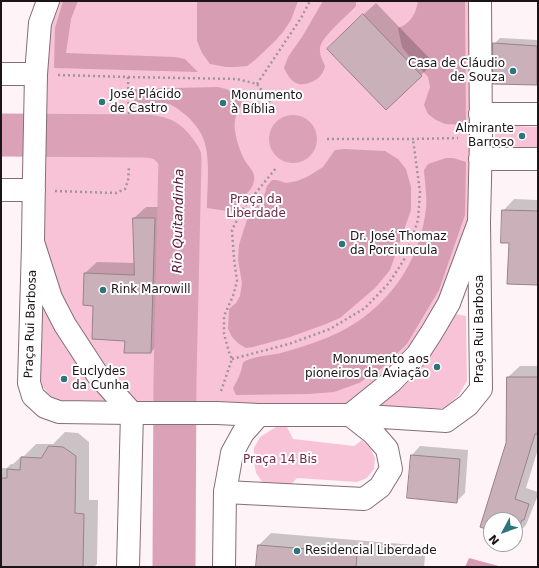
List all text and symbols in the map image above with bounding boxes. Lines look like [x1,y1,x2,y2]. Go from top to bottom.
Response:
place label: Casa de Cláudio de Souza [408,57,505,85]
marker: Casa de Cláudio de Souza [508,66,518,76]
place label: José Plácido de Castro [110,88,181,116]
place label: Monumento à Bíblia [231,89,303,117]
marker: José Plácido de Castro [97,97,107,107]
marker: Monumento à Bíblia [218,98,228,108]
place label: Almirante Barroso [455,122,514,150]
marker: Almirante Barroso [517,131,527,141]
water label: Rio Quitandinha [170,169,188,273]
park label: Praça da Liberdade [226,193,286,221]
place label: Dr. José Thomaz da Porciuncula [350,230,447,258]
marker: Dr. José Thomaz da Porciuncula [337,239,347,249]
street label: Praça Rui Barbosa [22,269,40,379]
street label: Praça Rui Barbosa [473,275,487,383]
place label: Rink Marowill [111,283,191,297]
marker: Rink Marowill [98,285,108,295]
place label: Monumento aos pioneiros da Aviação [305,353,429,381]
marker: Monumento aos pioneiros da Aviação [432,362,442,372]
place label: Euclydes da Cunha [72,365,129,393]
marker: Euclydes da Cunha [59,374,69,384]
park label: Praça 14 Bis [243,453,317,467]
north arrow [483,512,523,552]
text: N [486,532,502,547]
place label: Residencial Liberdade [305,544,437,558]
marker: Residencial Liberdade [292,546,302,556]

